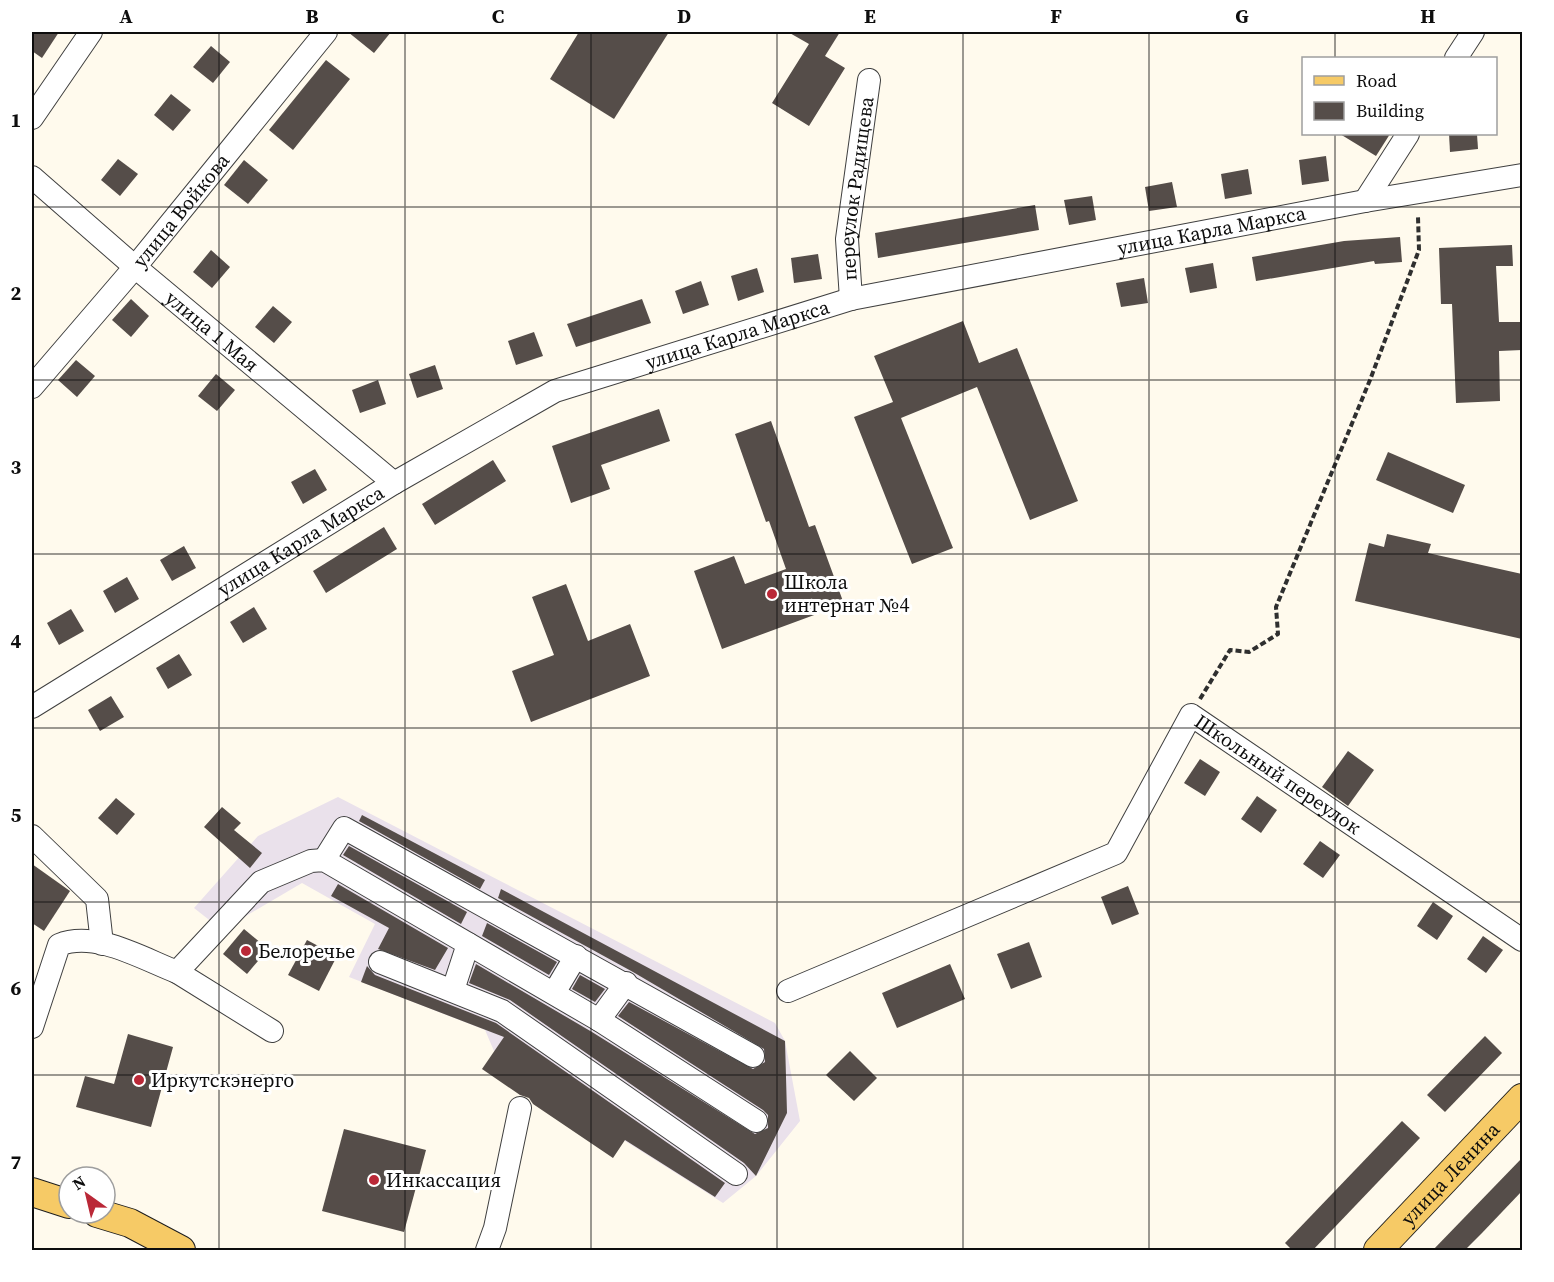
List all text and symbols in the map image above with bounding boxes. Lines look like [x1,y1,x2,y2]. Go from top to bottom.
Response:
text: A [119,2,133,30]
text: B [305,2,319,30]
text: C [492,2,504,30]
text: D [677,2,691,30]
text: E [864,2,876,30]
text: F [1050,2,1062,30]
text: G [1235,2,1249,30]
text: H [1420,2,1436,30]
legend [1302,57,1497,135]
text: Road [1356,68,1397,93]
street label: переулок Радищева [833,94,881,282]
text: Building [1356,98,1424,123]
text: 1 [11,106,21,134]
street label: улица Войкова [126,147,236,273]
street label: улица Карла Маркса [1115,198,1309,262]
text: 2 [11,279,22,307]
street label: улица 1 Мая [159,284,265,378]
street label: улица Карла Маркса [642,292,834,376]
text: 3 [11,453,22,481]
street label: улица Карла Маркса [212,478,390,603]
place label: Школа интернат №4 [784,568,909,619]
marker: Школа интернат №4 [765,587,779,601]
text: 4 [11,627,22,655]
street label: Школьный переулок [1189,707,1367,841]
text: 5 [11,801,22,829]
place label: Белоречье [258,937,355,965]
marker: Белоречье [239,944,253,958]
text: 6 [11,974,22,1002]
place label: Иркутскэнерго [151,1066,294,1094]
marker: Иркутскэнерго [132,1073,146,1087]
street label: улица Ленина [1394,1115,1507,1232]
text: 7 [11,1148,22,1176]
north arrow [57,1165,117,1225]
place label: Инкассация [386,1166,501,1194]
text: N [68,1170,90,1195]
marker: Инкассация [367,1173,381,1187]

